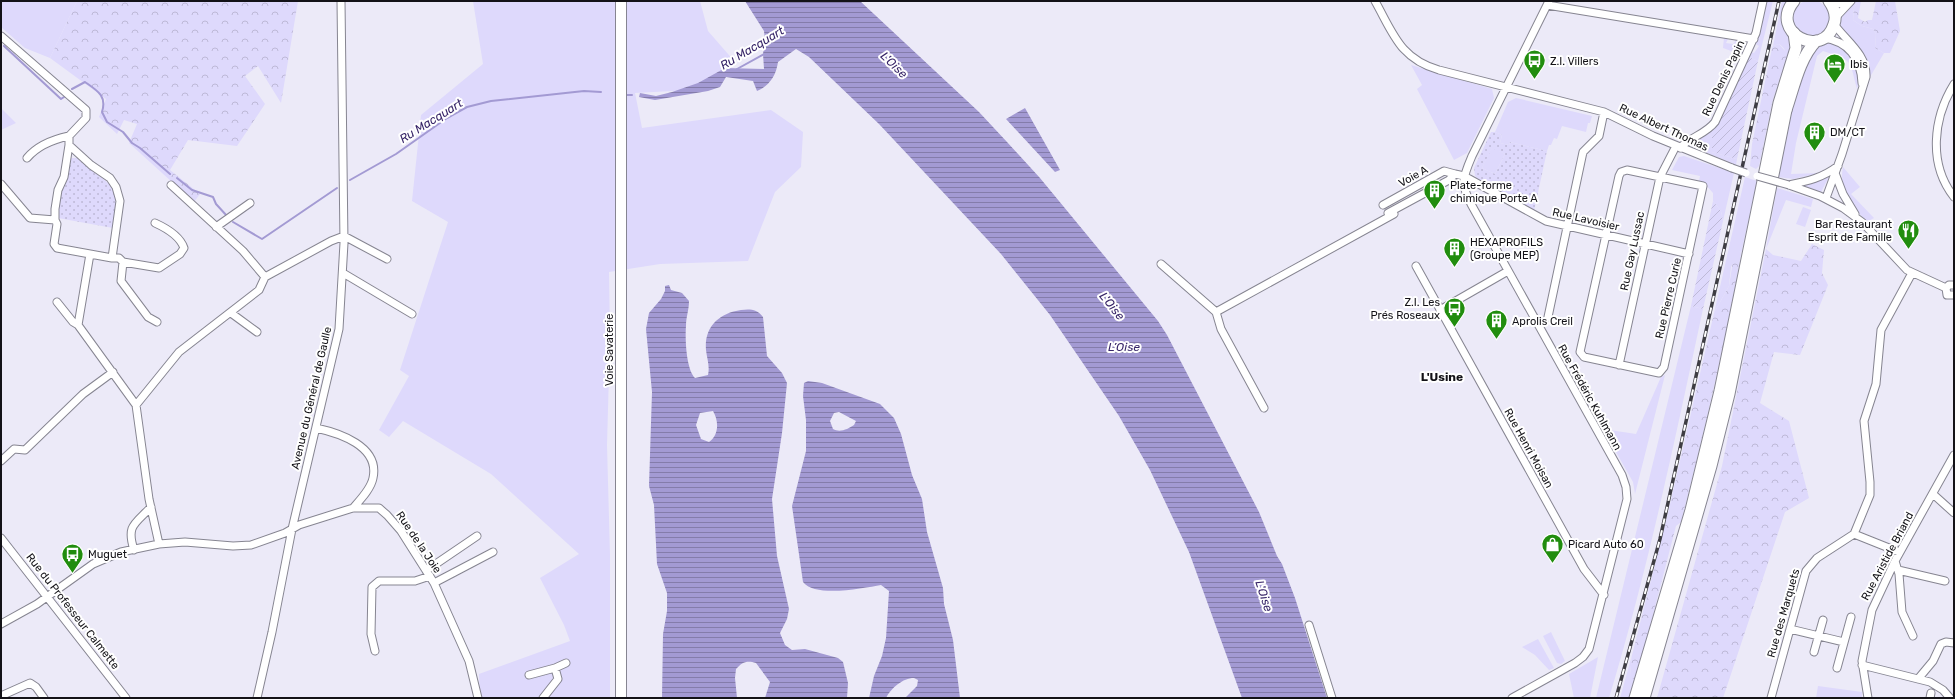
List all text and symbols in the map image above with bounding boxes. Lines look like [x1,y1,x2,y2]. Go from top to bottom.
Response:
water label: Ru Macquart [718,23,787,73]
street label: Rue Denis Papin [1699,38,1747,118]
bus stop icon: Z.I. Villers [1522,48,1548,81]
water label: L'Oise [878,49,911,81]
hotel icon: Ibis [1822,51,1848,84]
place label: Z.I. Villers [1550,55,1599,68]
place label: Ibis [1850,58,1868,71]
water label: Ru Macquart [397,96,466,146]
street label: Rue Albert Thomas [1617,101,1711,154]
building icon: DM/CT [1801,119,1827,152]
place label: DM/CT [1830,126,1866,139]
street label: Voie A [1396,163,1431,190]
building icon: Plate-forme chimique Porte A [1421,178,1447,211]
place label: Plate-forme chimique Porte A [1450,179,1538,205]
street label: Rue Lavoisier [1551,205,1621,234]
street label: Rue Gay Lussac [1618,210,1647,292]
restaurant icon: Bar Restaurant Esprit de Famille [1895,217,1921,250]
place label: Bar Restaurant Esprit de Famille [1808,218,1893,244]
building icon: HEXAPROFILS (Groupe MEP) [1442,235,1468,268]
place label: HEXAPROFILS (Groupe MEP) [1470,236,1543,262]
street label: Rue Pierre Curie [1653,256,1684,340]
water label: L'Oise [1097,289,1128,323]
bus stop icon: Z.I. Les Prés Roseaux [1442,295,1468,328]
place label: Z.I. Les Prés Roseaux [1371,296,1440,322]
building icon: Aprolis Creil [1483,308,1509,341]
street label: Voie Savaterie [603,314,616,386]
place label: Aprolis Creil [1512,315,1573,328]
street label: Avenue du Général de Gaulle [289,325,334,471]
water label: L’Oise [1108,340,1140,354]
street label: Rue Frédéric Kuhlmann [1555,342,1624,452]
district label: L'Usine [1421,370,1463,384]
street label: Rue Henri Moisan [1501,406,1556,490]
street label: Rue de la Joie [393,509,444,576]
street label: Rue Aristide Briand [1859,510,1916,603]
shop icon: Picard Auto 60 [1539,531,1565,564]
place label: Picard Auto 60 [1568,538,1644,551]
bus stop icon: Muguet [59,541,85,574]
place label: Muguet [88,548,128,561]
street label: Rue du Professeur Calmette [23,551,122,672]
street label: Rue des Marquets [1765,567,1802,659]
water label: L'Oise [1252,579,1276,614]

